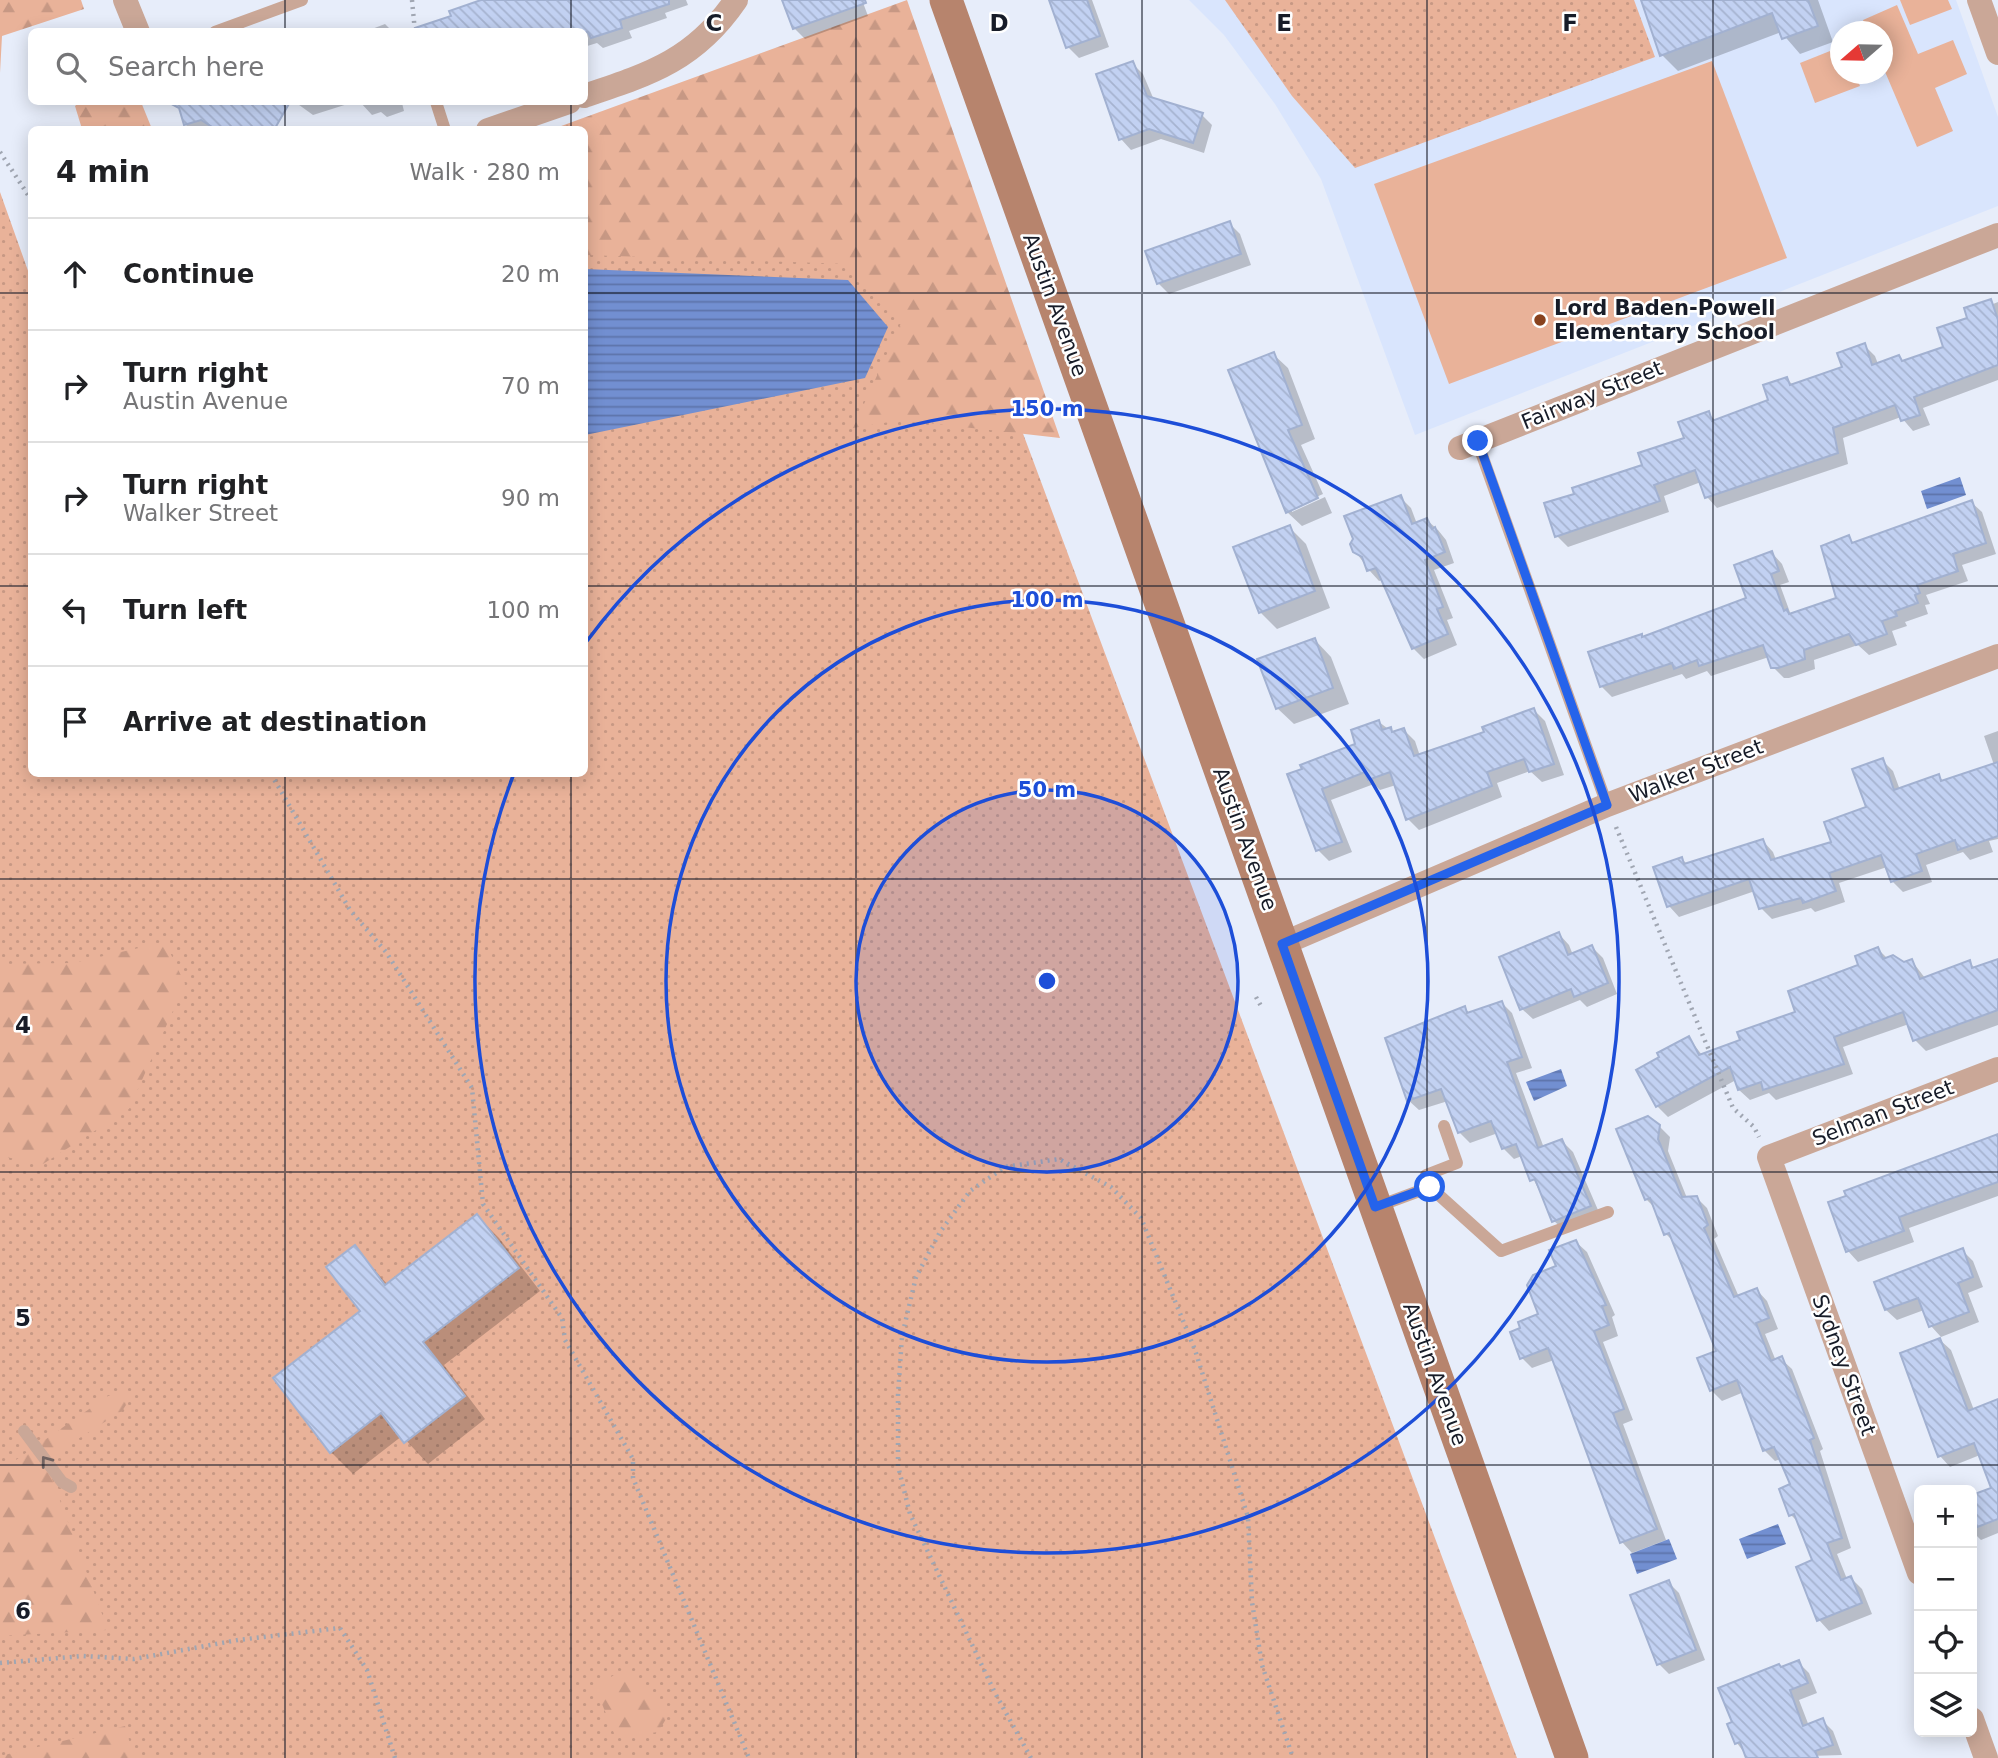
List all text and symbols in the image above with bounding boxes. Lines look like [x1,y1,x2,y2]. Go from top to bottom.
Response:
text: C [706,10,722,36]
text: D [989,10,1009,36]
text: E [1276,10,1292,36]
text: F [1562,10,1578,36]
north arrow [1830,21,1893,84]
search box [28,28,588,105]
icon: search [52,48,90,86]
text: Search here [108,52,264,82]
text: 4 min [56,154,150,189]
text: Walk · 280 m [409,159,560,185]
street label: Austin Avenue [1018,230,1092,380]
icon: ahead [56,255,94,293]
text: Continue [123,259,254,289]
text: 20 m [501,261,560,287]
place label: Lord Baden-Powell Elementary School [1554,296,1775,344]
marker: Lord Baden-Powell Elementary School [1532,312,1548,328]
street label: Fairway Street [1518,356,1666,434]
text: Turn right [123,358,268,388]
icon: right [56,367,94,405]
text: 70 m [501,373,560,399]
text: Austin Avenue [123,388,288,414]
text: 150 m [1010,397,1084,421]
route end [1462,425,1493,456]
text: Turn right [123,470,268,500]
icon: right [56,479,94,517]
text: 90 m [501,485,560,511]
text: Walker Street [123,500,278,526]
text: 100 m [1010,588,1084,612]
icon: left [56,591,94,629]
text: Turn left [123,595,247,625]
text: 100 m [486,597,560,623]
icon: arrive [56,703,94,741]
text: Arrive at destination [123,707,427,737]
street label: Walker Street [1626,734,1766,808]
street label: Austin Avenue [1208,764,1282,914]
text: 50 m [1018,778,1076,802]
centre of rings [1035,969,1059,993]
text: 4 [15,1012,31,1038]
street label: Selman Street [1809,1075,1957,1151]
route start [1414,1171,1445,1202]
street label: Sydney Street [1807,1291,1881,1439]
street label: Austin Avenue [1398,1299,1472,1449]
text: 5 [15,1305,31,1331]
one-way arrow [42,1456,54,1469]
map controls [1914,1485,1977,1737]
button: + [1914,1485,1977,1548]
button: − [1914,1548,1977,1611]
text: 6 [15,1598,31,1624]
button: locate [1914,1611,1977,1674]
button: layers [1914,1674,1977,1737]

